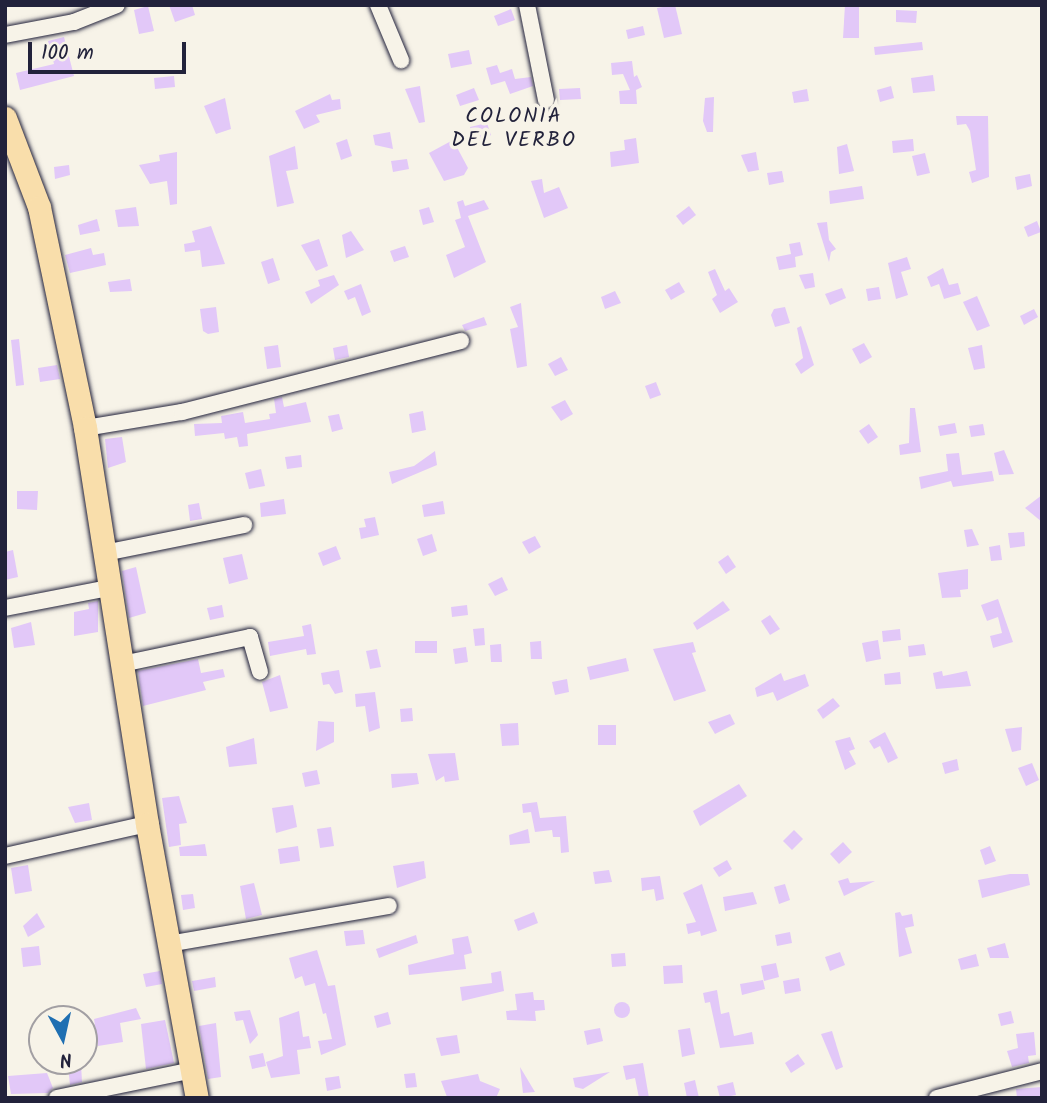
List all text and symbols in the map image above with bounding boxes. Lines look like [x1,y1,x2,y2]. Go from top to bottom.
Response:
scale bar [32,28,189,72]
text: 100 m [41,37,94,70]
district label: COLONIA DEL VERBO [452,104,576,154]
north arrow [28,1005,98,1075]
text: N [58,1043,74,1075]

